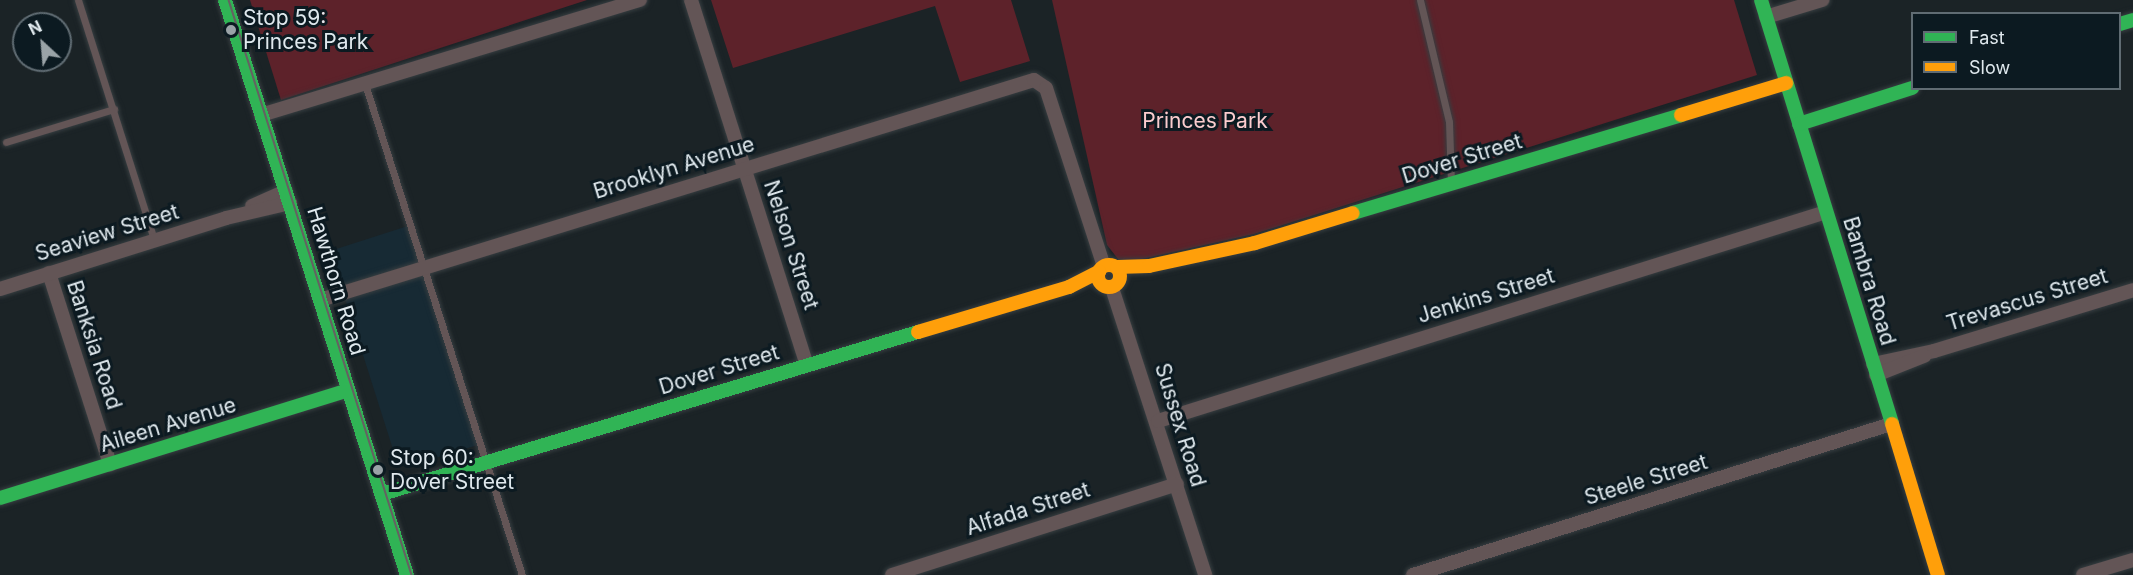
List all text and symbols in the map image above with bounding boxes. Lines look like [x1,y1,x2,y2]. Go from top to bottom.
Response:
place label: Stop 59: Princes Park [243,5,368,55]
north arrow [12,12,72,72]
legend [1911,12,2121,90]
text: N [25,16,45,39]
marker: Stop 59: Princes Park [224,23,238,37]
text: Fast [1969,27,2005,48]
text: Slow [1969,57,2010,78]
park label: Princes Park [1142,108,1268,134]
street label: Dover Street [1399,129,1525,189]
street label: Brooklyn Avenue [590,132,758,204]
street label: Nelson Street [758,177,824,313]
street label: Seaview Street [32,199,182,267]
street label: Hawthorn Road [301,204,371,358]
street label: Bambra Road [1838,214,1900,348]
street label: Jenkins Street [1414,263,1558,329]
street label: Trevascus Street [1943,264,2111,336]
street label: Banksia Road [61,277,127,413]
street label: Dover Street [656,340,782,400]
street label: Sussex Road [1149,360,1211,490]
street label: Aileen Avenue [97,392,239,458]
place label: Stop 60: Dover Street [390,445,514,495]
street label: Steele Street [1582,449,1710,511]
marker: Stop 60: Dover Street [371,463,385,477]
street label: Alfada Street [963,477,1093,541]

